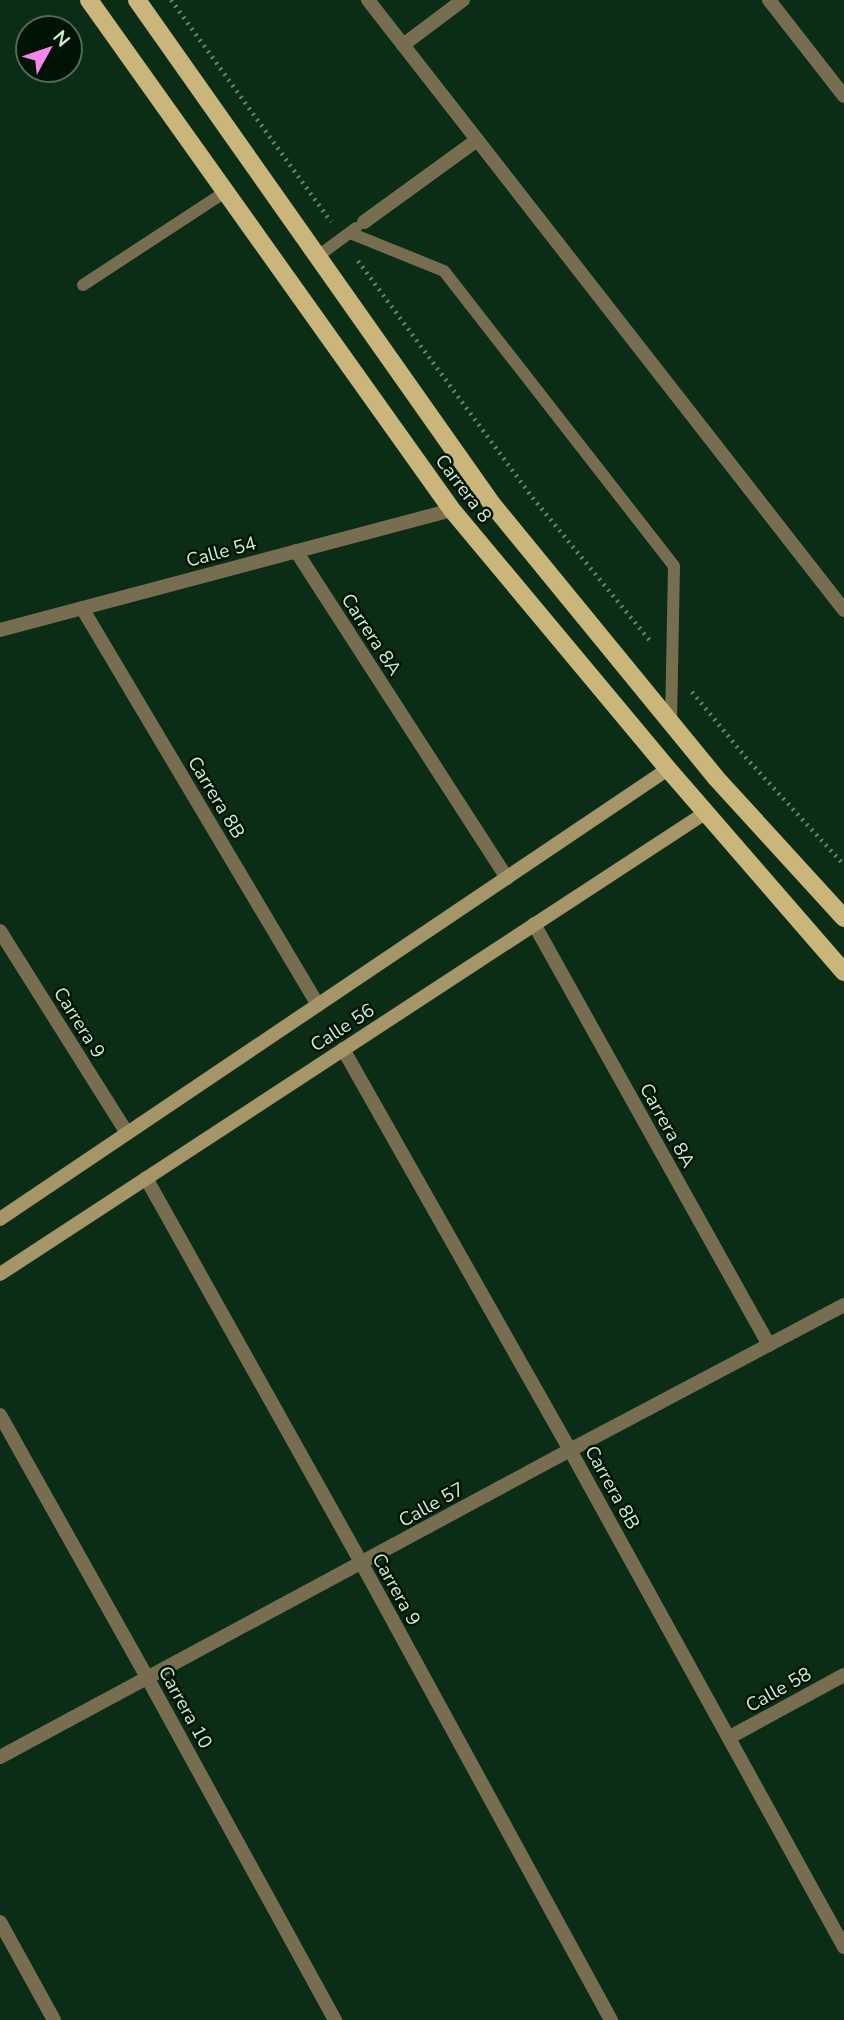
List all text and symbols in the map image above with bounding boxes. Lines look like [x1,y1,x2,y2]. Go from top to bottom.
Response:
north arrow [14,14,84,84]
text: N [47,25,76,53]
street label: Carrera 8 [429,449,497,528]
street label: Calle 54 [183,530,259,574]
street label: Carrera 8A [335,588,407,681]
street label: Carrera 8B [181,751,251,844]
street label: Carrera 9 [47,982,111,1063]
street label: Calle 56 [305,997,380,1058]
street label: Carrera 8A [633,1078,701,1173]
street label: Carrera 8B [578,1441,646,1534]
street label: Calle 57 [394,1476,469,1534]
street label: Carrera 9 [366,1549,427,1630]
street label: Calle 58 [741,1661,816,1719]
street label: Carrera 10 [152,1662,218,1753]

